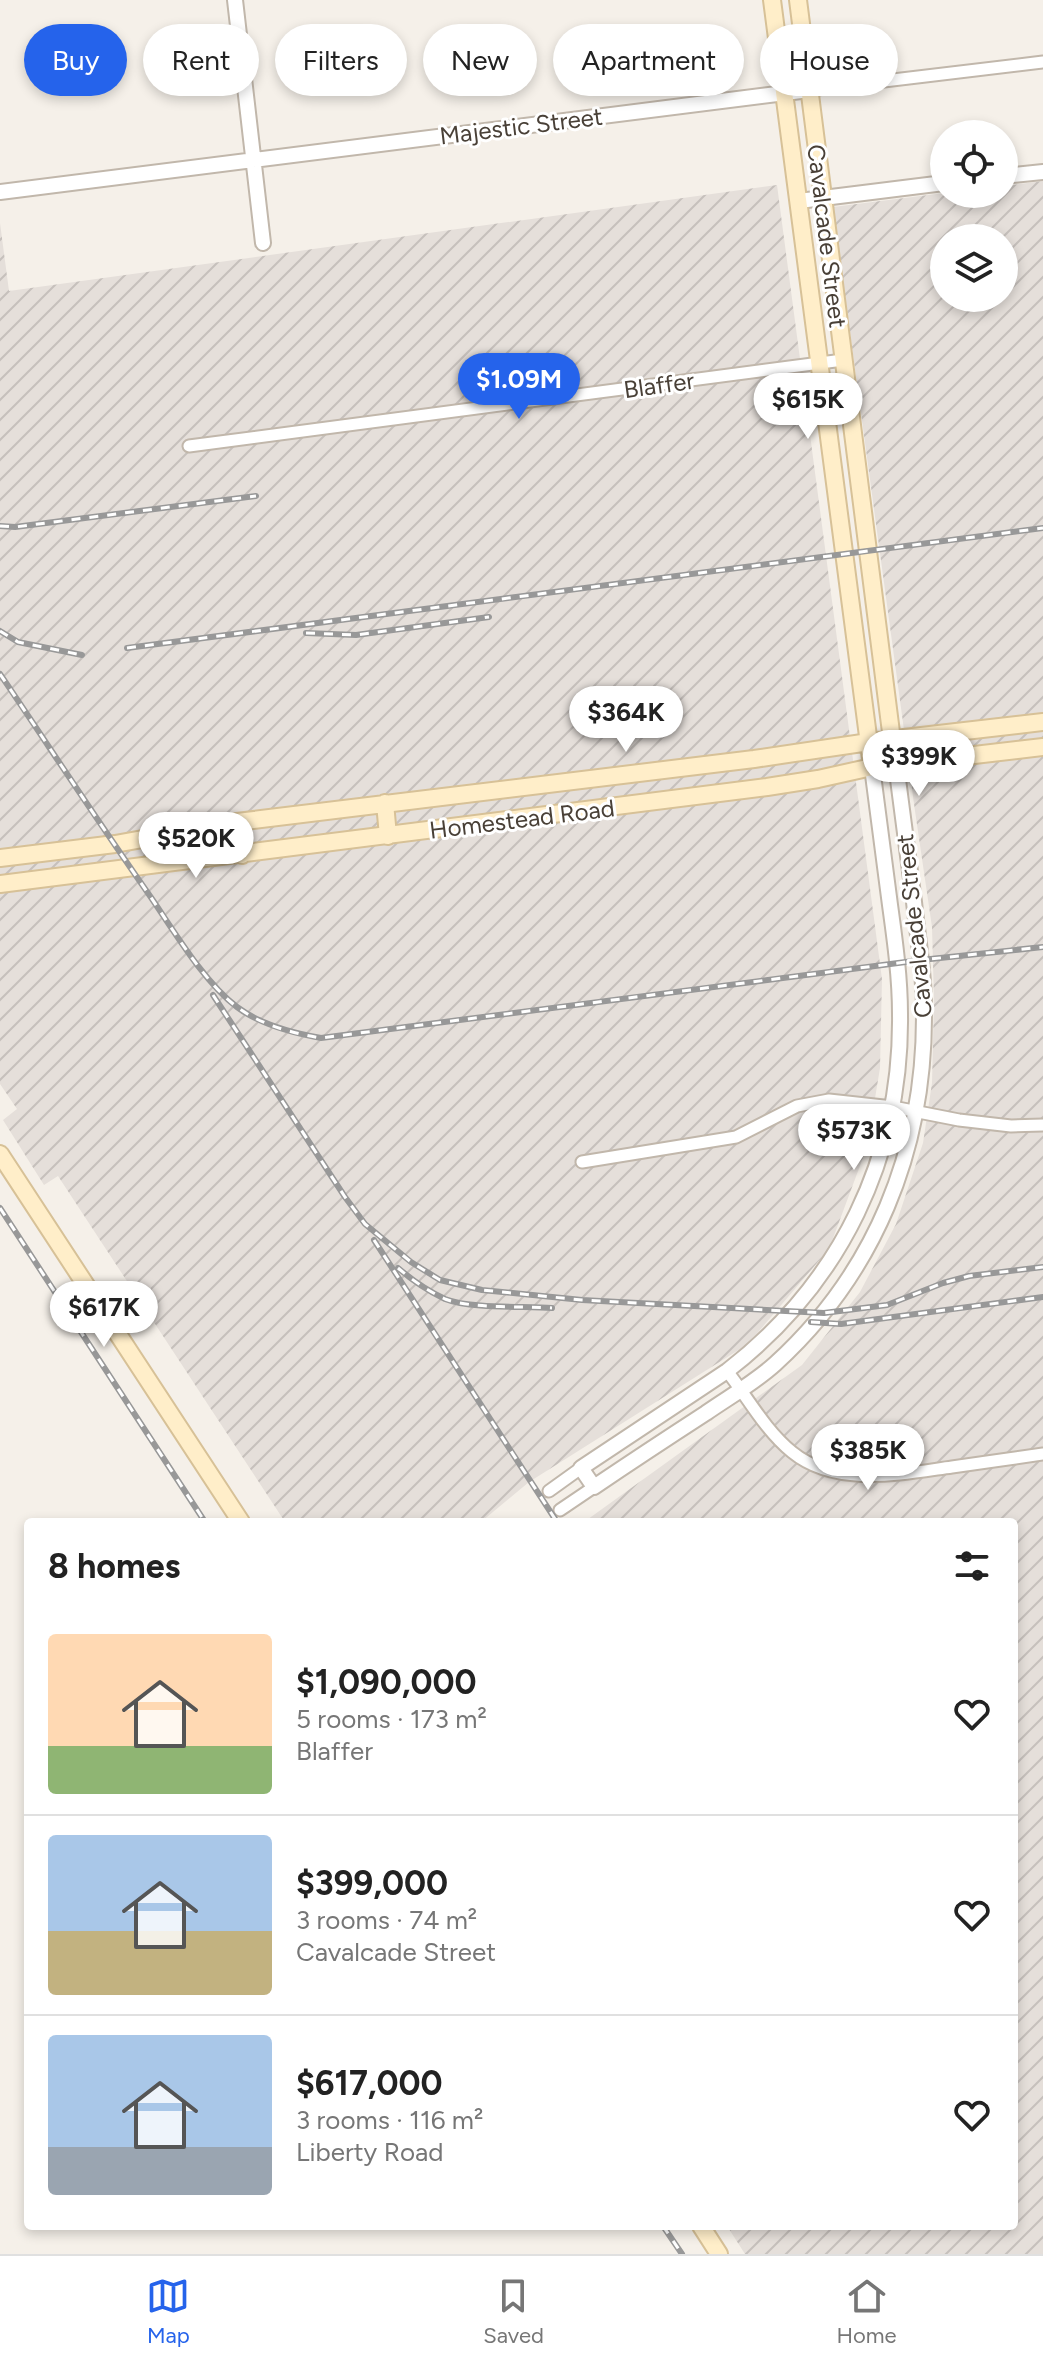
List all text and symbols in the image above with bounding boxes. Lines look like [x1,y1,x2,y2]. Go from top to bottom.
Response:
chip: Buy [24,24,127,96]
chip: Rent [143,24,259,96]
chip: Filters [275,24,407,96]
chip: New [423,24,537,96]
chip: Apartment [553,24,744,96]
chip: House [760,24,898,96]
street label: Majestic Street [438,102,604,150]
map controls [930,120,1018,312]
button: locate [930,120,1018,208]
street label: Cavalcade Street [801,143,853,329]
button: layers [930,224,1018,312]
pin: $1.09M [454,353,584,421]
text: $1.09M [476,363,562,395]
street label: Blaffer [622,366,696,404]
pin: $615K [752,373,864,441]
text: $615K [772,383,844,415]
pin: $364K [570,686,682,754]
text: $364K [587,696,665,728]
pin: $399K [863,730,975,798]
text: $399K [881,740,957,772]
street label: Homestead Road [428,793,616,845]
pin: $520K [140,812,252,880]
text: $520K [157,822,235,854]
street label: Cavalcade Street [890,833,938,1019]
pin: $573K [798,1104,910,1172]
text: $573K [816,1114,892,1146]
pin: $617K [48,1281,160,1349]
text: $617K [68,1291,140,1323]
pin: $385K [812,1424,924,1492]
text: $385K [829,1434,907,1466]
icon: filters [950,1544,994,1588]
text: 8 homes [48,1546,180,1587]
text: $1,090,000 [296,1662,477,1703]
icon: home [112,1666,208,1762]
icon: heart [950,1692,994,1736]
text: 5 rooms · 173 m² [296,1703,487,1735]
text: Blaffer [296,1735,373,1767]
text: $399,000 [296,1863,448,1904]
icon: home [112,1867,208,1963]
icon: heart [950,1893,994,1937]
text: 3 rooms · 74 m² [296,1904,477,1936]
text: Cavalcade Street [296,1936,496,1968]
text: $617,000 [296,2063,443,2104]
icon: home [112,2067,208,2163]
icon: heart [950,2093,994,2137]
text: 3 rooms · 116 m² [296,2104,483,2136]
text: Liberty Road [296,2136,444,2168]
tab: Map [146,2274,190,2349]
tab: Saved [483,2274,544,2349]
tab: Home [837,2274,897,2349]

